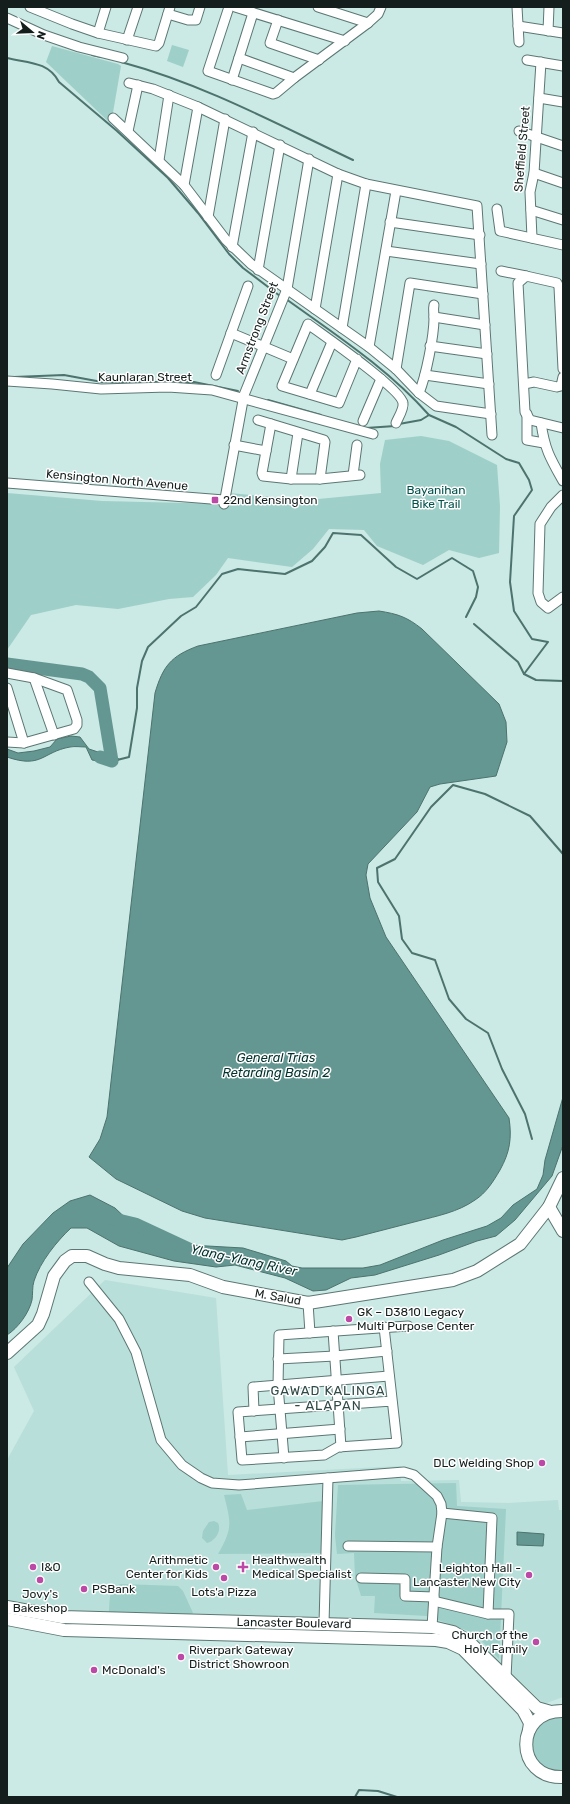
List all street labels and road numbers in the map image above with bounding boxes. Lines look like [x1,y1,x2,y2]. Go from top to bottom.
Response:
street label: Sheffield Street [511,105,533,193]
street label: Armstrong Street [233,280,281,376]
street label: Kaunlaran Street [98,370,192,384]
street label: Kensington North Avenue [45,467,189,493]
street label: M. Salud [254,1286,302,1308]
street label: Lancaster Boulevard [236,1615,352,1631]

